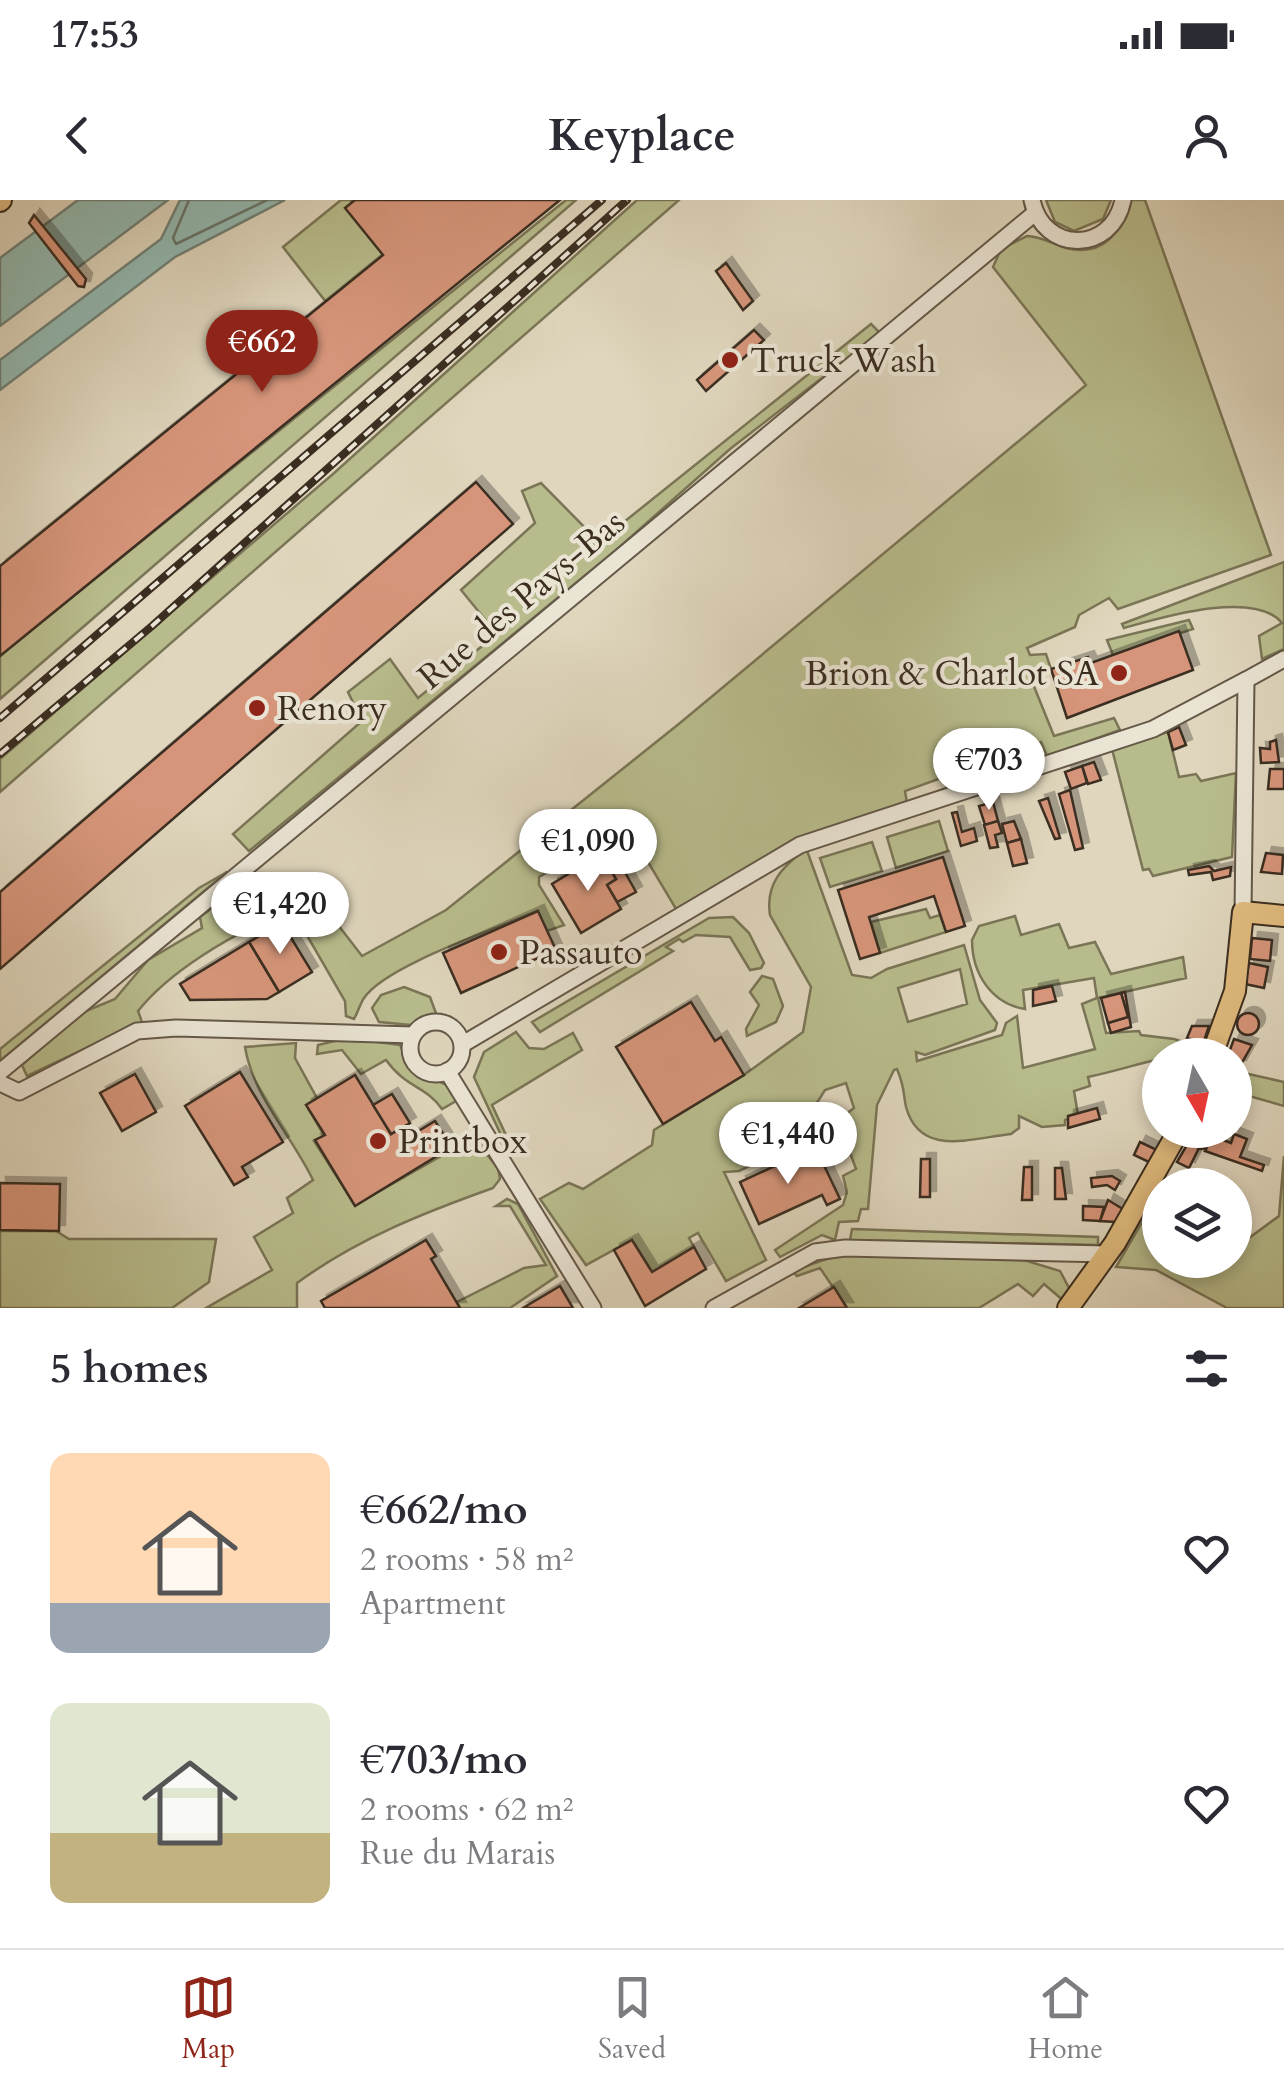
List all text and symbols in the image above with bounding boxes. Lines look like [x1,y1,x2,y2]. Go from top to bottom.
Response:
text: 17:53 [50,9,139,61]
text: Keyplace [548,105,736,166]
icon: back [50,108,105,163]
icon: person [1179,108,1234,163]
pin: €662 [203,310,321,395]
text: €662 [228,320,296,364]
place label: Truck Wash [750,337,936,385]
marker: Truck Wash [719,349,741,371]
street label: Rue des Pays-Bas [408,499,635,701]
place label: Brion & Charlot SA [804,650,1099,698]
marker: Brion & Charlot SA [1108,662,1130,684]
place label: Renory [277,685,388,733]
marker: Renory [246,697,268,719]
pin: €703 [930,728,1048,813]
text: €703 [955,738,1023,782]
pin: €1,090 [507,809,669,894]
text: €1,090 [541,819,635,863]
pin: €1,420 [199,872,361,957]
text: €1,420 [233,882,327,926]
place label: Passauto [519,929,643,977]
marker: Passauto [488,941,510,963]
north arrow [1142,1038,1252,1148]
map controls [1142,1038,1252,1278]
pin: €1,440 [707,1102,869,1187]
text: €1,440 [741,1112,835,1156]
place label: Printbox [398,1118,527,1166]
marker: Printbox [367,1130,389,1152]
button: layers [1142,1168,1252,1278]
text: 5 homes [50,1340,208,1397]
icon: filters [1179,1341,1234,1396]
text: €662/mo [360,1481,528,1538]
icon: home [130,1493,250,1613]
icon: heart [1179,1526,1234,1581]
text: 2 rooms · 58 m² [360,1538,573,1582]
text: Apartment [360,1582,505,1626]
text: €703/mo [360,1731,528,1788]
icon: home [130,1743,250,1863]
icon: heart [1179,1776,1234,1831]
text: 2 rooms · 62 m² [360,1788,573,1832]
text: Rue du Marais [360,1832,555,1876]
tab: Map [181,1970,236,2068]
tab: Saved [598,1970,666,2068]
tab: Home [1028,1970,1103,2068]

